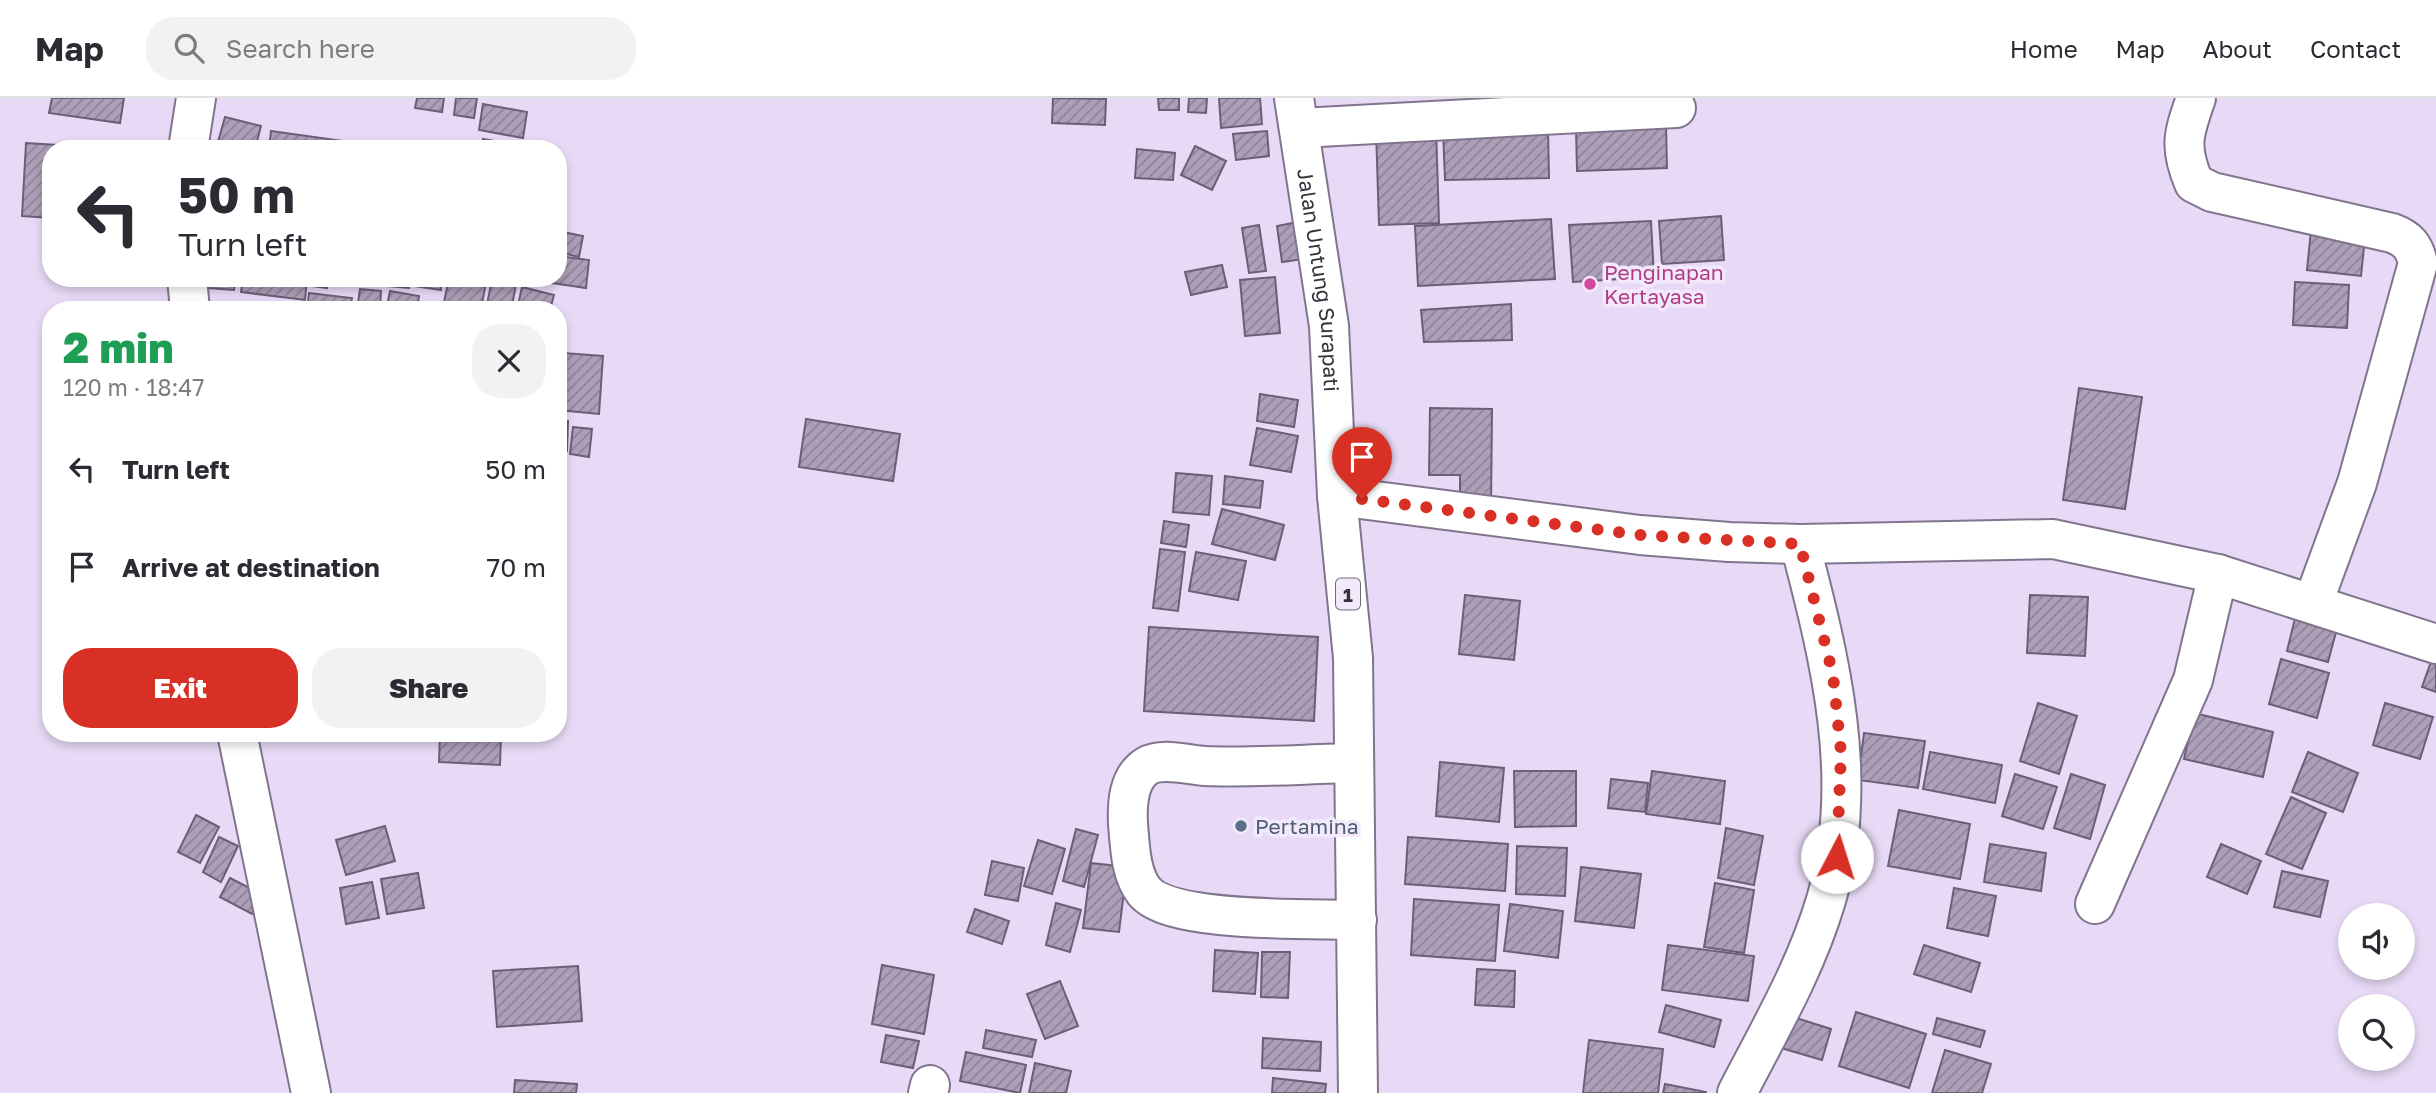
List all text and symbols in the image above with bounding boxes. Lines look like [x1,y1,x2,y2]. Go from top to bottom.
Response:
search box [146,17,636,80]
text: Map [35,29,104,68]
icon: search [170,29,208,67]
text: Search here [226,33,375,64]
text: Home [2010,34,2078,63]
text: Map [2116,34,2165,63]
text: About [2203,34,2272,63]
text: Contact [2310,34,2401,63]
text: 50 m [178,165,295,224]
street label: Jalan Untung Surapati [1292,167,1345,392]
icon: left [63,168,154,259]
text: Turn left [178,225,307,263]
place label: Penginapan Kertayasa [1604,259,1724,309]
marker: Penginapan Kertayasa [1582,276,1598,292]
text: 2 min [63,322,174,372]
button: close [472,324,546,398]
text: 120 m · 18:47 [63,373,205,401]
pin [1332,427,1392,499]
icon: arrive [1343,438,1381,476]
icon: left [63,450,101,488]
text: Turn left [122,454,230,485]
text: 50 m [485,454,546,485]
icon: arrive [63,548,101,586]
text: Arrive at destination [122,552,380,583]
text: 70 m [487,552,546,583]
road number: 1 [1336,579,1360,610]
button: Exit [63,648,298,728]
button: Share [312,648,546,728]
place label: Pertamina [1255,813,1359,839]
marker: Pertamina [1233,818,1249,834]
position arrow [1800,820,1874,894]
map controls [2338,903,2415,1071]
button: sound [2338,903,2415,980]
button: search [2338,994,2415,1071]

